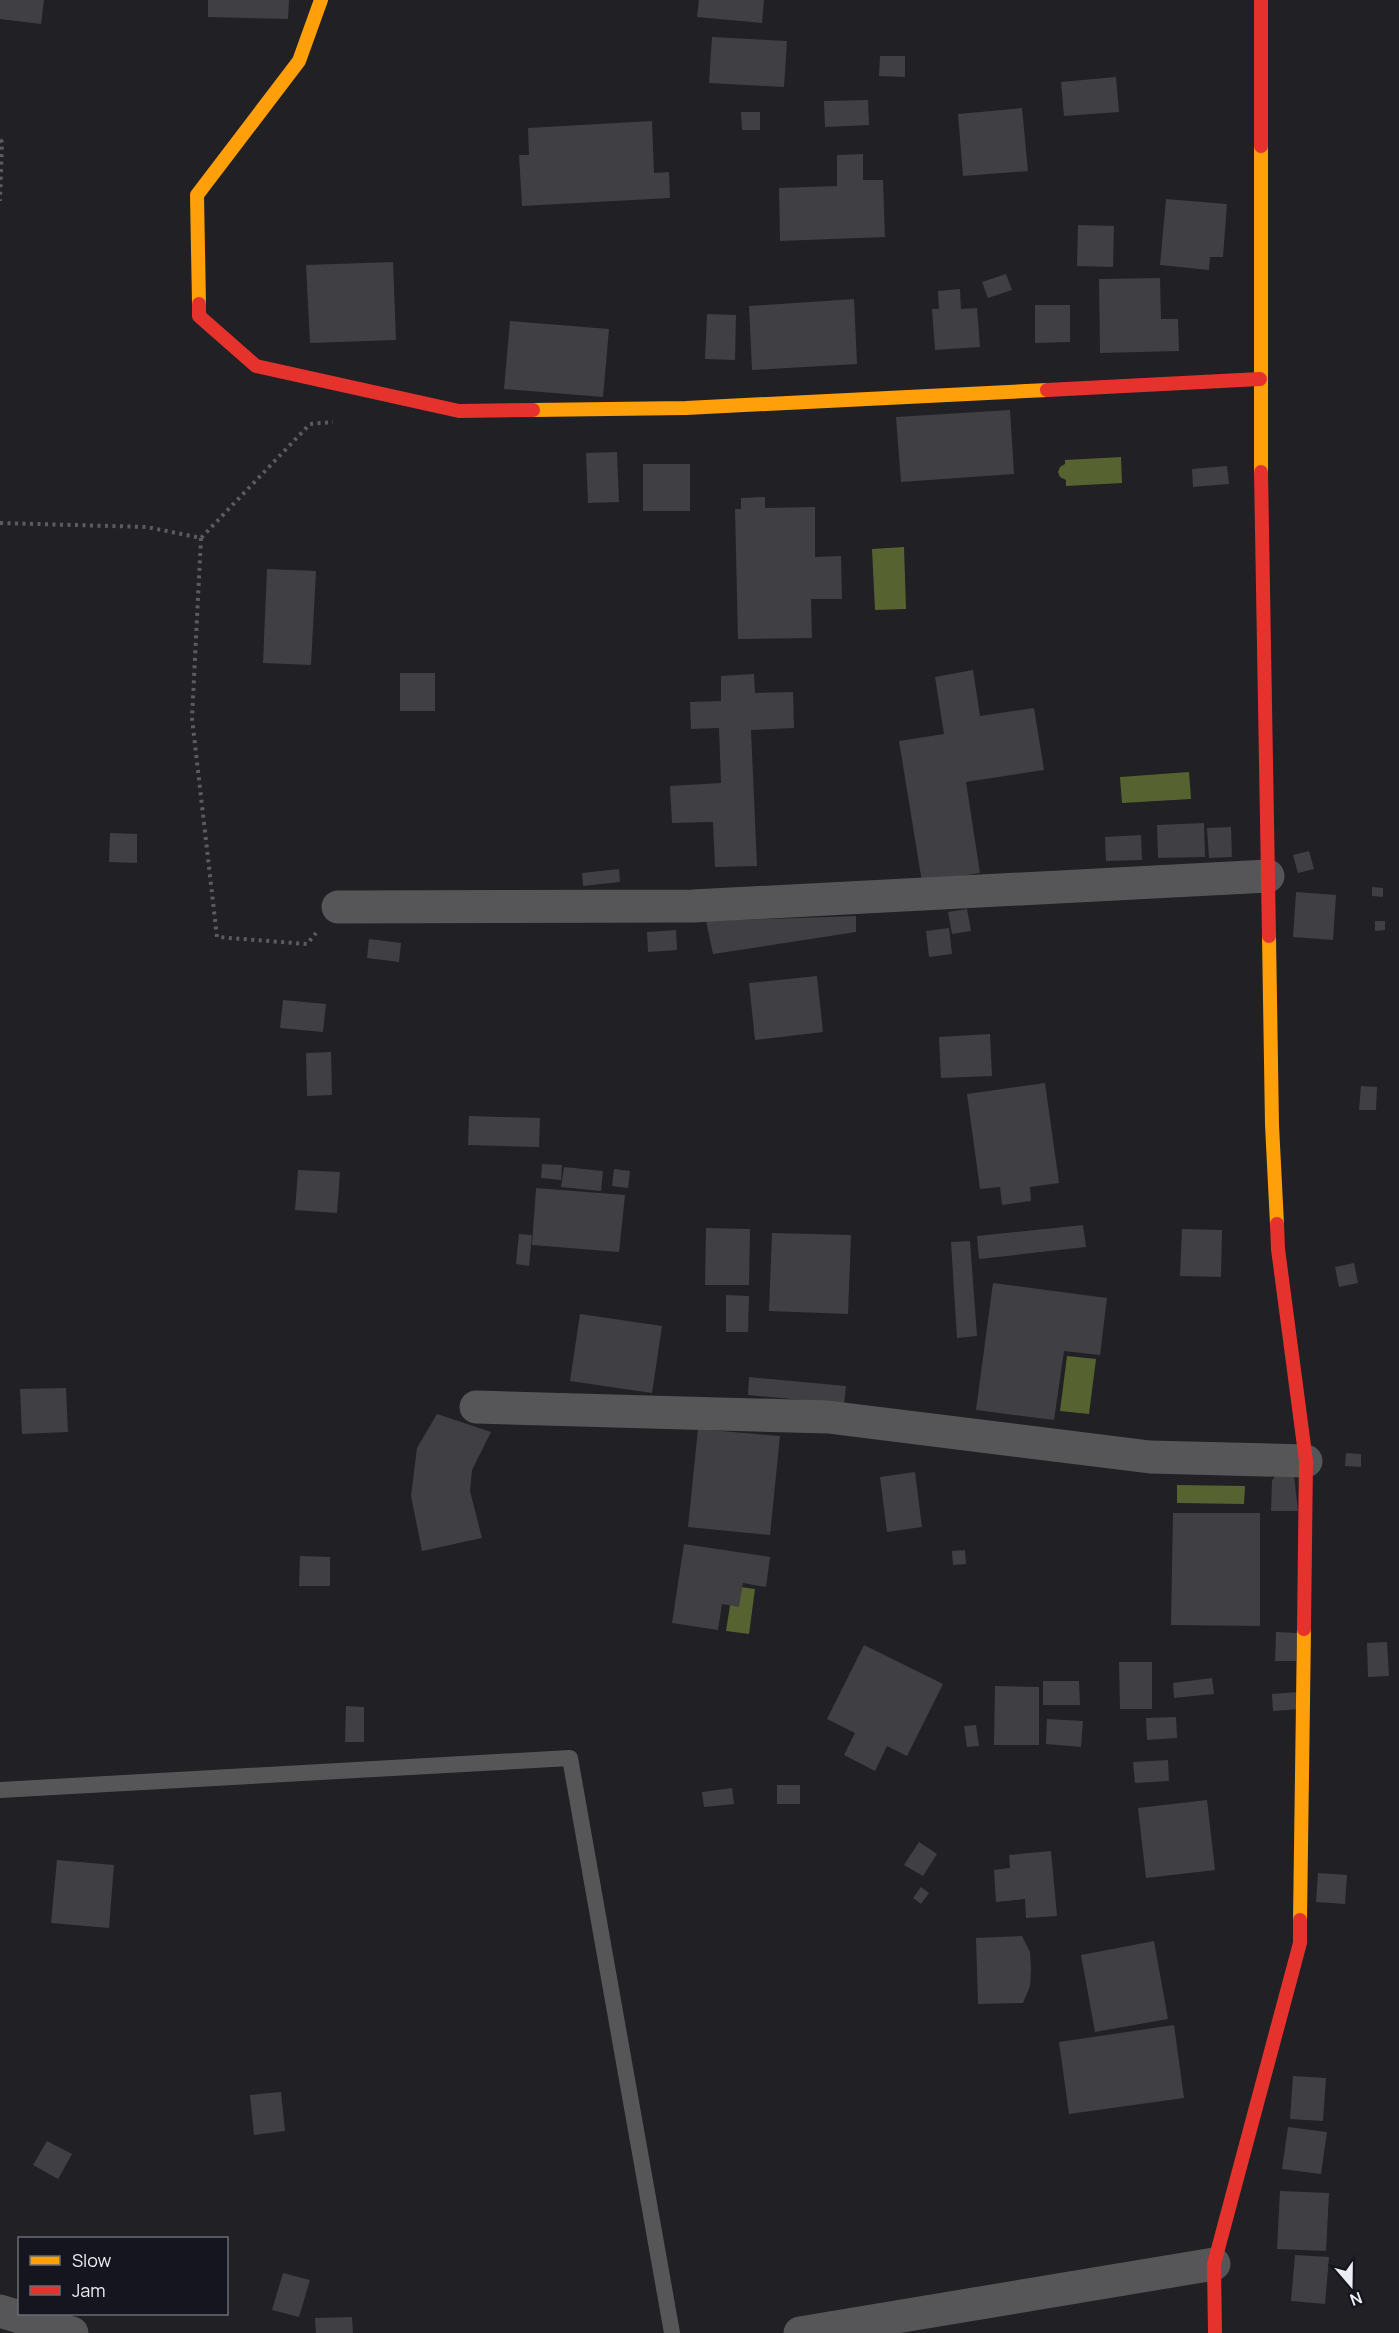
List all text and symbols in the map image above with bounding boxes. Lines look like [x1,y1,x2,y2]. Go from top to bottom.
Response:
legend [18,2237,228,2315]
text: Slow [72,2248,112,2272]
north arrow [1321,2255,1381,2315]
text: Jam [72,2278,106,2302]
text: N [1347,2287,1365,2311]

